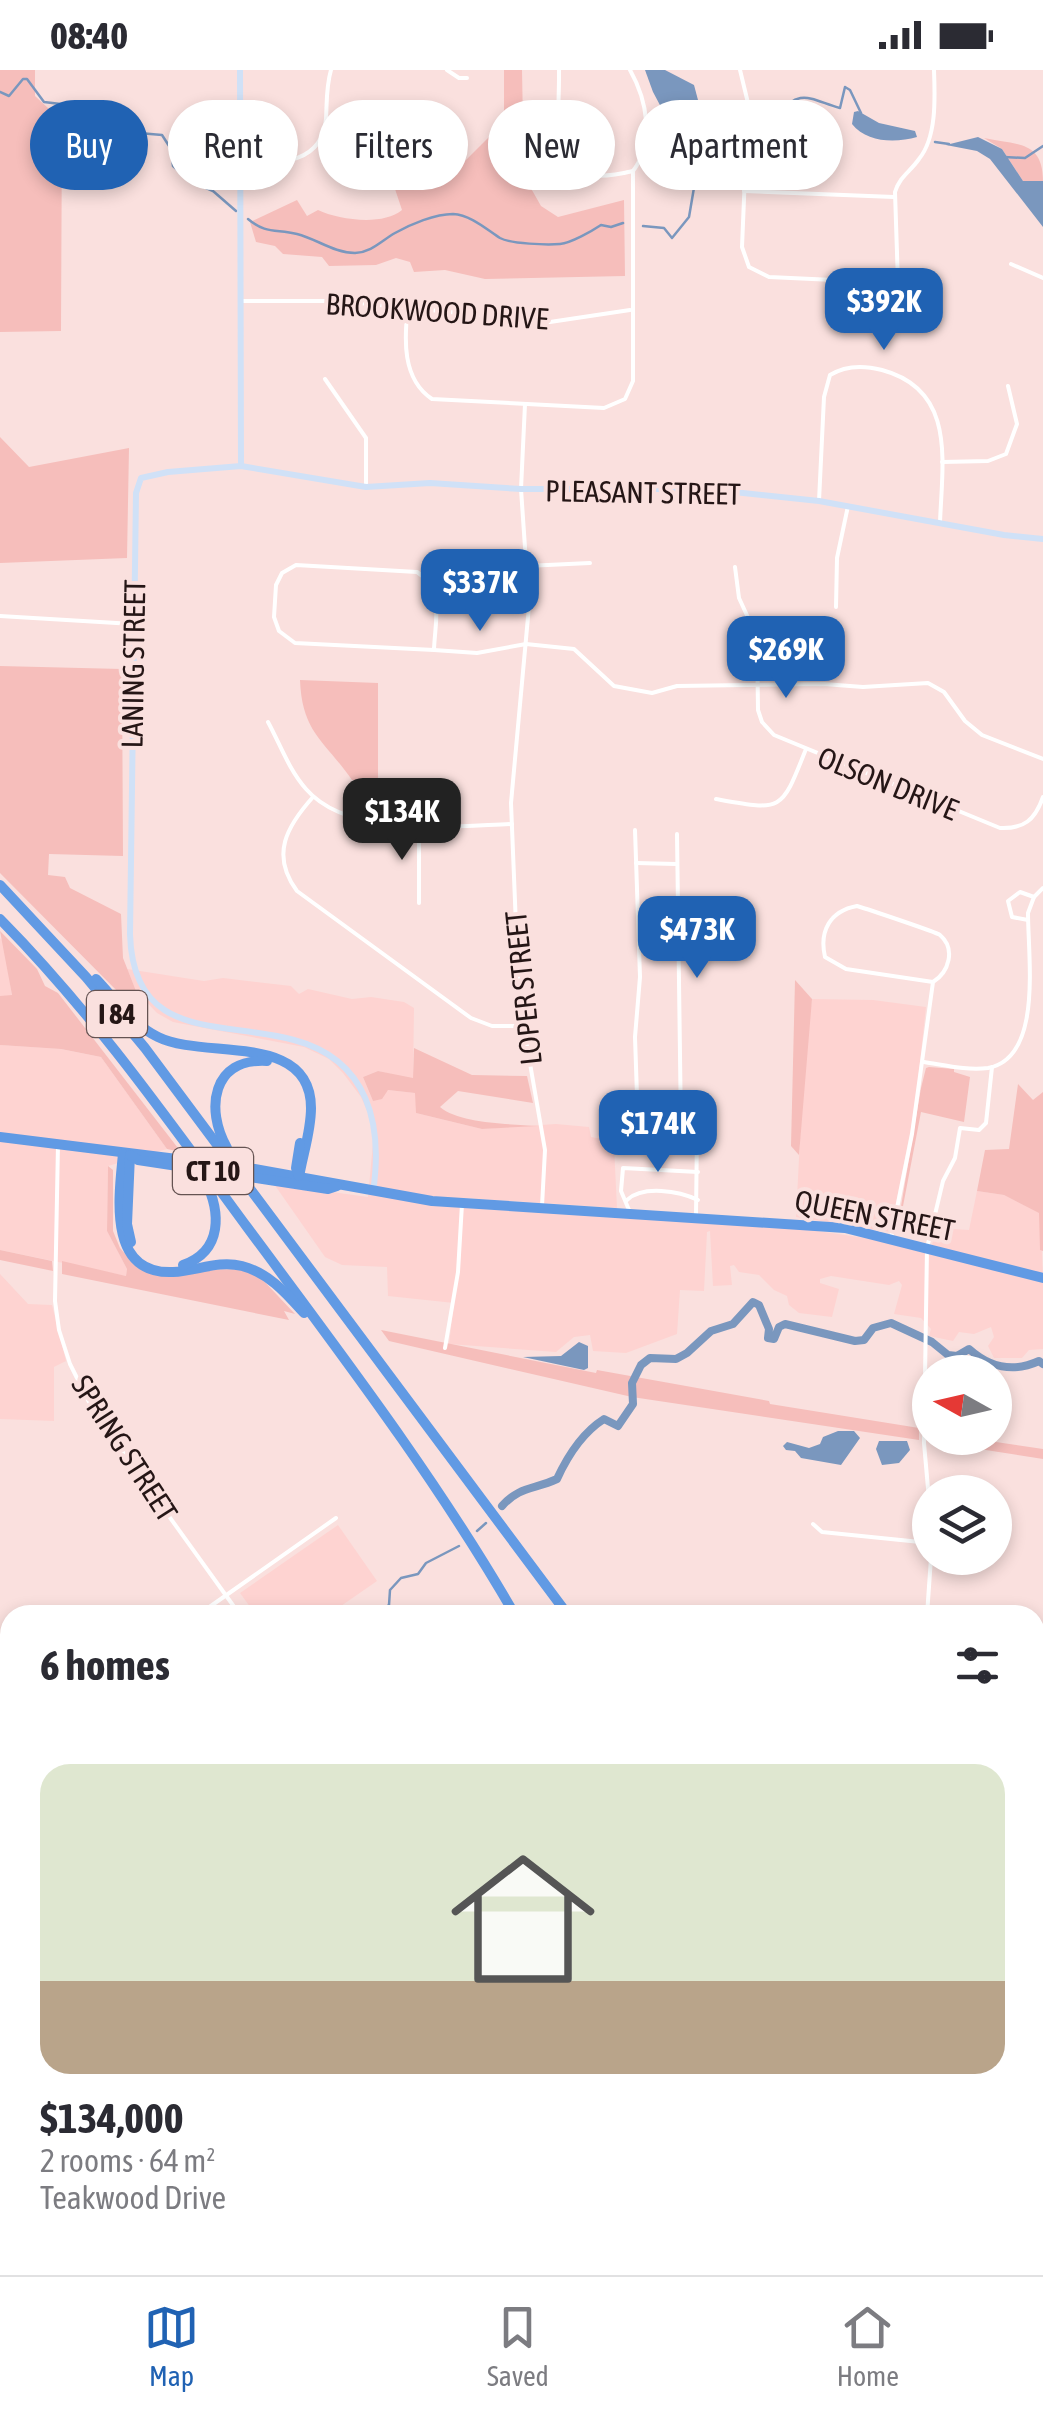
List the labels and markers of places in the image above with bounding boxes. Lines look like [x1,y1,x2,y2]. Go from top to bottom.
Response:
pin: $392K [814,268,954,353]
pin: $337K [410,549,550,634]
pin: $269K [716,616,856,701]
pin: $134K [332,778,472,863]
pin: $473K [627,896,767,981]
pin: $174K [588,1090,728,1175]

